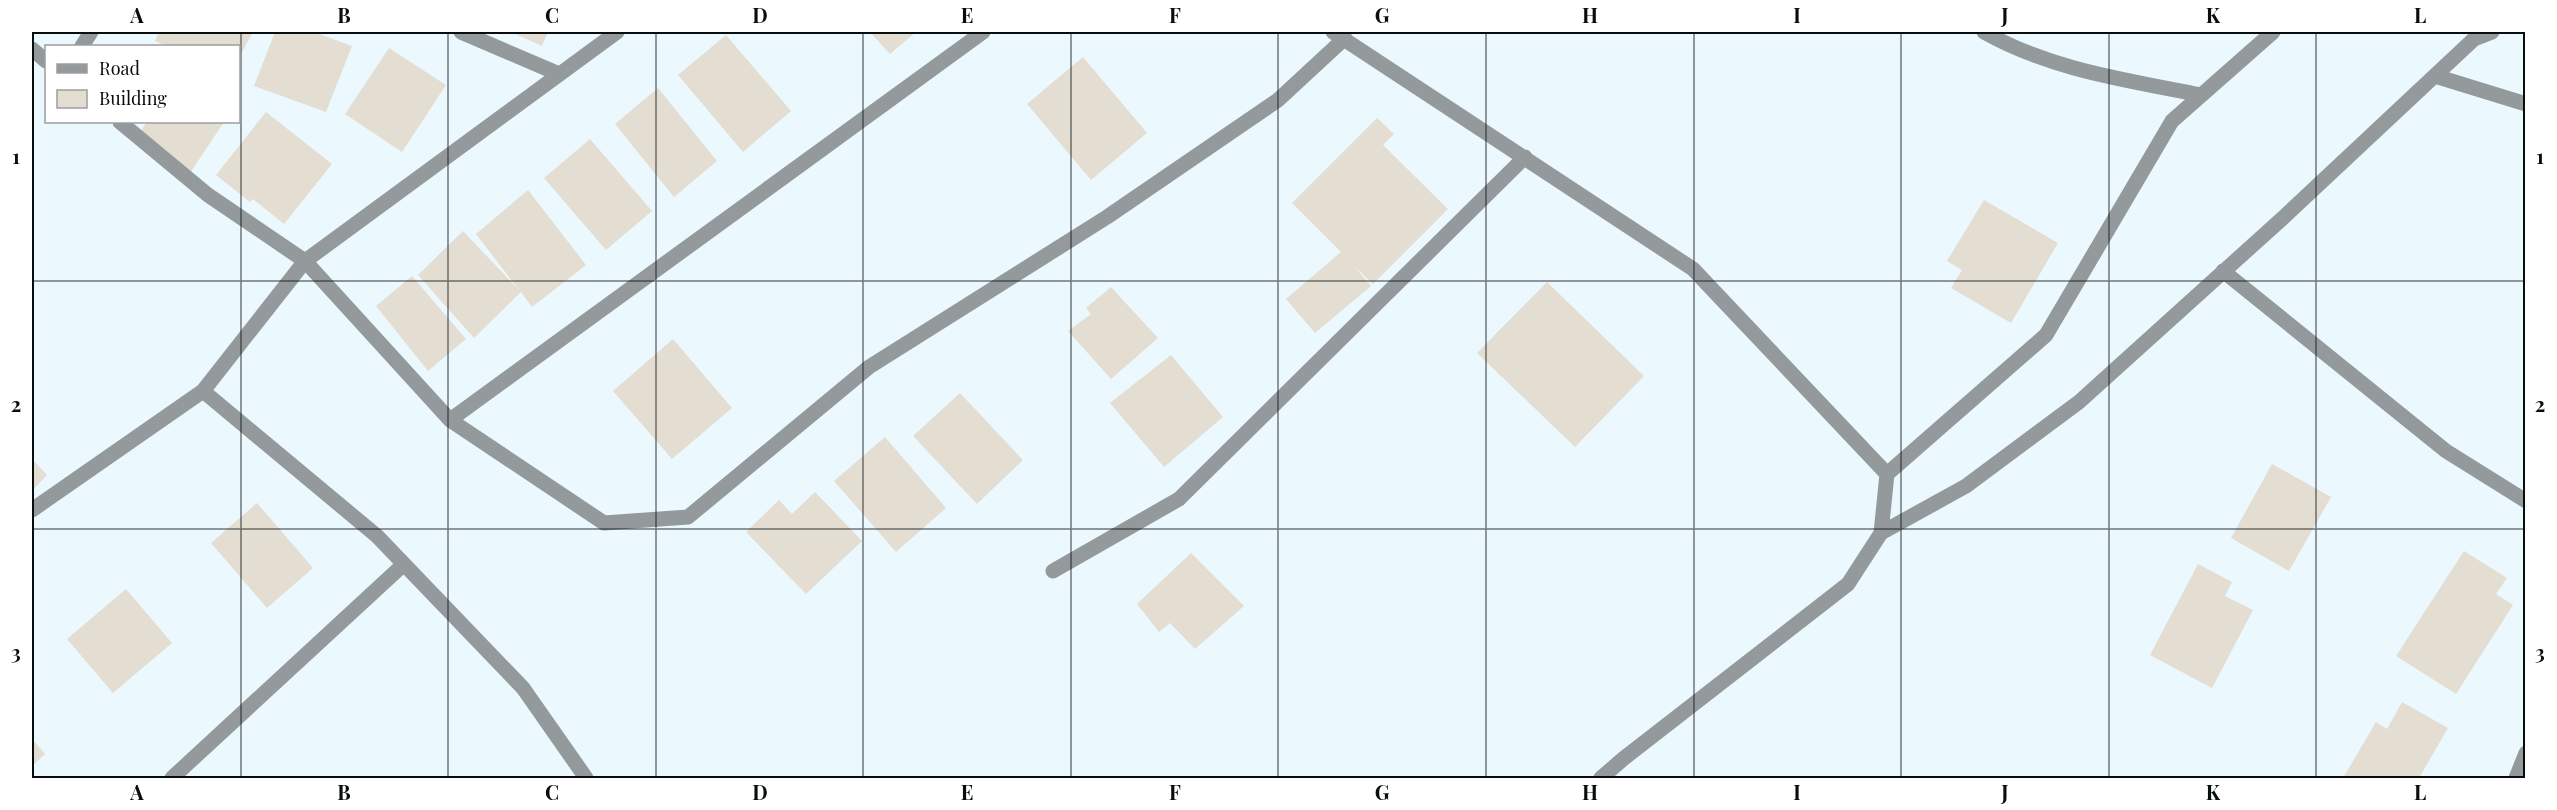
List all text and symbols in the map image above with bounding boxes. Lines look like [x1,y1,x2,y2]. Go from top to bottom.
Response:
text: A [129,1,144,28]
text: B [337,1,351,28]
text: C [545,1,559,28]
text: D [752,1,768,28]
text: E [961,1,973,28]
text: F [1169,1,1181,28]
text: G [1375,1,1390,28]
text: H [1582,1,1598,28]
text: I [1793,1,1801,28]
text: J [2000,1,2009,28]
text: K [2206,1,2221,28]
text: L [2414,1,2426,28]
legend [45,45,240,123]
text: Road [99,56,140,80]
text: Building [99,86,167,110]
text: 1 [12,142,20,169]
text: 1 [2536,142,2544,169]
text: 2 [11,390,21,417]
text: 2 [2535,390,2545,417]
text: 3 [11,638,21,665]
text: 3 [2535,638,2545,665]
text: A [129,778,144,805]
text: B [337,778,351,805]
text: C [545,778,559,805]
text: D [752,778,768,805]
text: E [961,778,973,805]
text: F [1169,778,1181,805]
text: G [1375,778,1390,805]
text: H [1582,778,1598,805]
text: I [1793,778,1801,805]
text: J [2000,778,2009,805]
text: K [2206,778,2221,805]
text: L [2414,778,2426,805]

